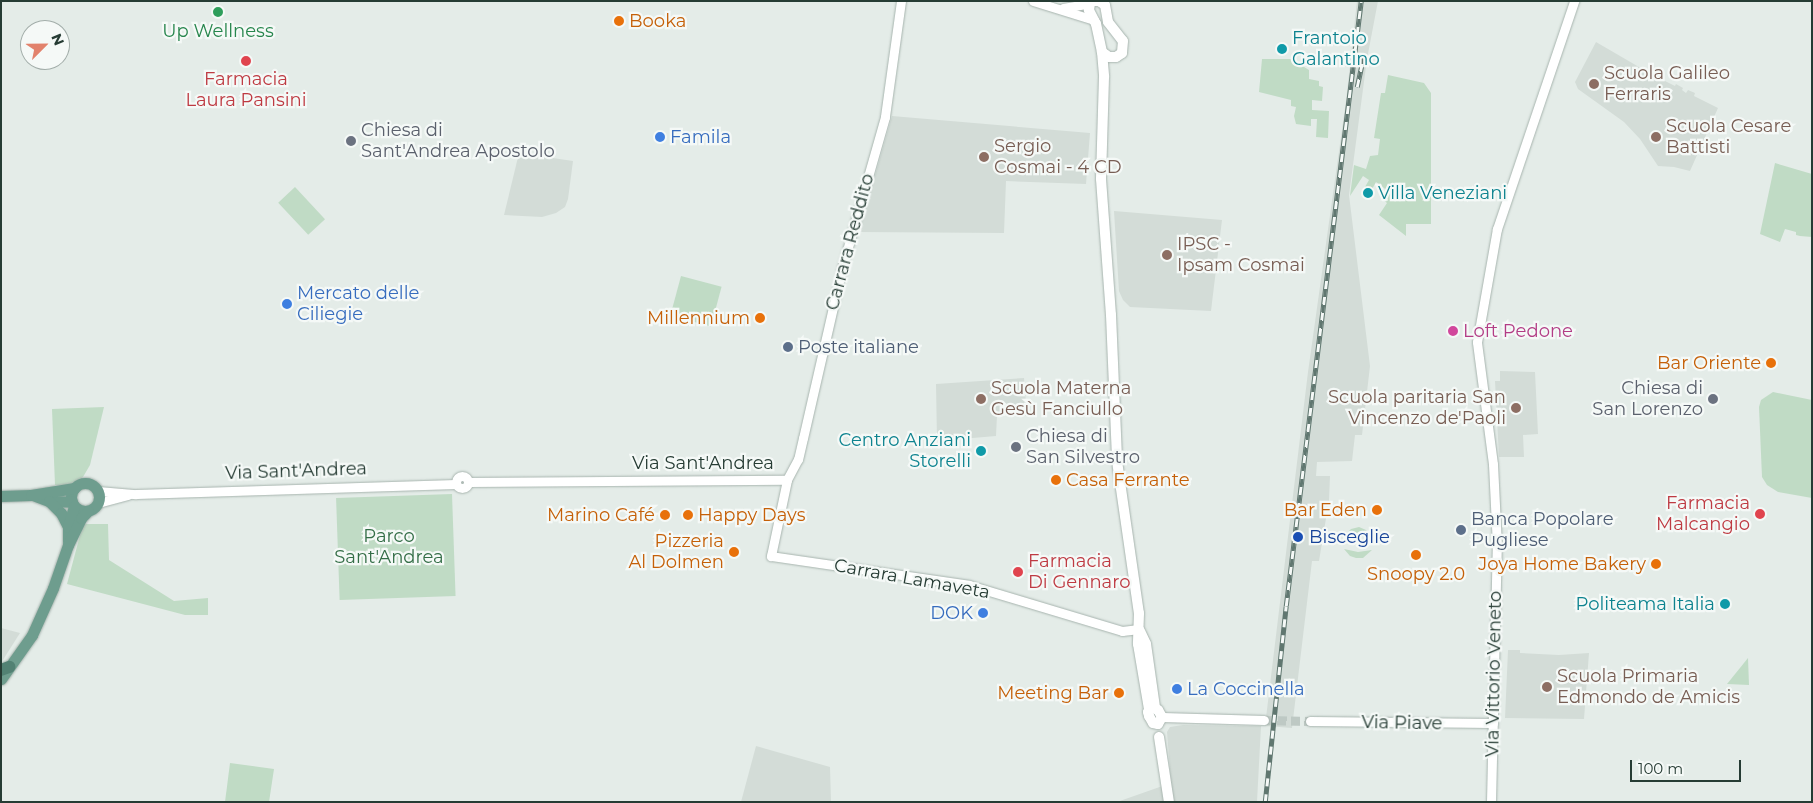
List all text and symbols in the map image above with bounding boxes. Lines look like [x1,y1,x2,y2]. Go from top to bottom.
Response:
marker: Up Wellness [212,6,224,18]
place label: Booka [629,10,686,32]
marker: Booka [613,15,625,27]
north arrow [20,20,70,70]
place label: Up Wellness [162,20,274,42]
place label: Frantoio Galantino [1292,28,1380,70]
text: N [47,31,68,48]
marker: Frantoio Galantino [1276,43,1288,55]
marker: Farmacia Laura Pansini [240,55,252,67]
place label: Scuola Galileo Ferraris [1604,63,1730,106]
place label: Farmacia Laura Pansini [185,69,307,112]
marker: Scuola Galileo Ferraris [1588,78,1600,90]
place label: Scuola Cesare Battisti [1666,116,1791,158]
place label: Chiesa di Sant'Andrea Apostolo [361,120,555,162]
place label: Famila [670,126,731,148]
marker: Famila [654,131,666,143]
marker: Scuola Cesare Battisti [1650,131,1662,143]
marker: Chiesa di Sant'Andrea Apostolo [345,135,357,147]
place label: Sergio Cosmai - 4 CD [994,136,1122,178]
marker: Sergio Cosmai - 4 CD [978,151,990,163]
street label: Carrara Reddito [821,171,879,313]
place label: Villa Veneziani [1378,182,1507,204]
marker: Villa Veneziani [1362,187,1374,199]
place label: IPSC - Ipsam Cosmai [1177,234,1305,276]
marker: IPSC - Ipsam Cosmai [1161,249,1173,261]
place label: Mercato delle Ciliegie [297,283,419,326]
marker: Mercato delle Ciliegie [281,298,293,310]
place label: Millennium [647,307,750,329]
marker: Millennium [754,312,766,324]
place label: Loft Pedone [1463,320,1573,342]
marker: Loft Pedone [1447,325,1459,337]
place label: Poste italiane [798,336,919,358]
marker: Poste italiane [782,341,794,353]
place label: Bar Oriente [1657,352,1761,374]
marker: Bar Oriente [1765,357,1777,369]
place label: Scuola Materna Gesù Fanciullo [991,378,1131,420]
place label: Chiesa di San Lorenzo [1592,378,1703,420]
place label: Scuola paritaria San Vincenzo de'Paoli [1328,387,1506,429]
marker: Scuola Materna Gesù Fanciullo [975,393,987,405]
marker: Chiesa di San Lorenzo [1707,393,1719,405]
marker: Scuola paritaria San Vincenzo de'Paoli [1510,402,1522,414]
place label: Chiesa di San Silvestro [1026,426,1140,468]
place label: Centro Anziani Storelli [839,430,971,472]
marker: Chiesa di San Silvestro [1010,441,1022,453]
marker: Centro Anziani Storelli [975,445,987,457]
street label: Via Sant'Andrea [632,452,774,474]
street label: Via Sant'Andrea [225,458,367,484]
place label: Casa Ferrante [1066,469,1190,491]
marker: Casa Ferrante [1050,474,1062,486]
place label: Farmacia Malcangio [1656,493,1750,536]
place label: Bar Eden [1284,499,1367,521]
place label: Marino Café [547,504,655,526]
place label: Happy Days [698,504,805,526]
marker: Bar Eden [1371,504,1383,516]
marker: Farmacia Malcangio [1754,508,1766,520]
marker: Marino Café [659,509,671,521]
marker: Happy Days [682,509,694,521]
place label: Banca Popolare Pugliese [1471,509,1614,552]
marker: Banca Popolare Pugliese [1455,524,1467,536]
park label: Parco Sant'Andrea [334,526,444,568]
place label: Bisceglie [1309,526,1390,548]
marker: Bisceglie [1291,530,1305,544]
place label: Pizzeria Al Dolmen [628,531,724,574]
marker: Pizzeria Al Dolmen [728,546,740,558]
marker: Snoopy 2.0 [1410,549,1422,561]
place label: Farmacia Di Gennaro [1028,551,1130,594]
place label: Joya Home Bakery [1478,553,1646,575]
street label: Carrara Lamaveta [832,555,992,603]
marker: Joya Home Bakery [1650,558,1662,570]
place label: Snoopy 2.0 [1367,563,1465,585]
marker: Farmacia Di Gennaro [1012,566,1024,578]
street label: Via Vittorio Veneto [1482,591,1506,757]
place label: Politeama Italia [1576,593,1715,615]
marker: Politeama Italia [1719,598,1731,610]
place label: DOK [930,602,973,624]
marker: DOK [977,607,989,619]
place label: Scuola Primaria Edmondo de Amicis [1557,666,1740,709]
place label: La Coccinella [1187,678,1305,700]
marker: Scuola Primaria Edmondo de Amicis [1541,681,1553,693]
place label: Meeting Bar [997,682,1109,704]
marker: La Coccinella [1171,683,1183,695]
marker: Meeting Bar [1113,687,1125,699]
street label: Via Piave [1361,711,1443,735]
scale bar [1633,750,1744,782]
text: 100 m [1638,759,1683,778]

